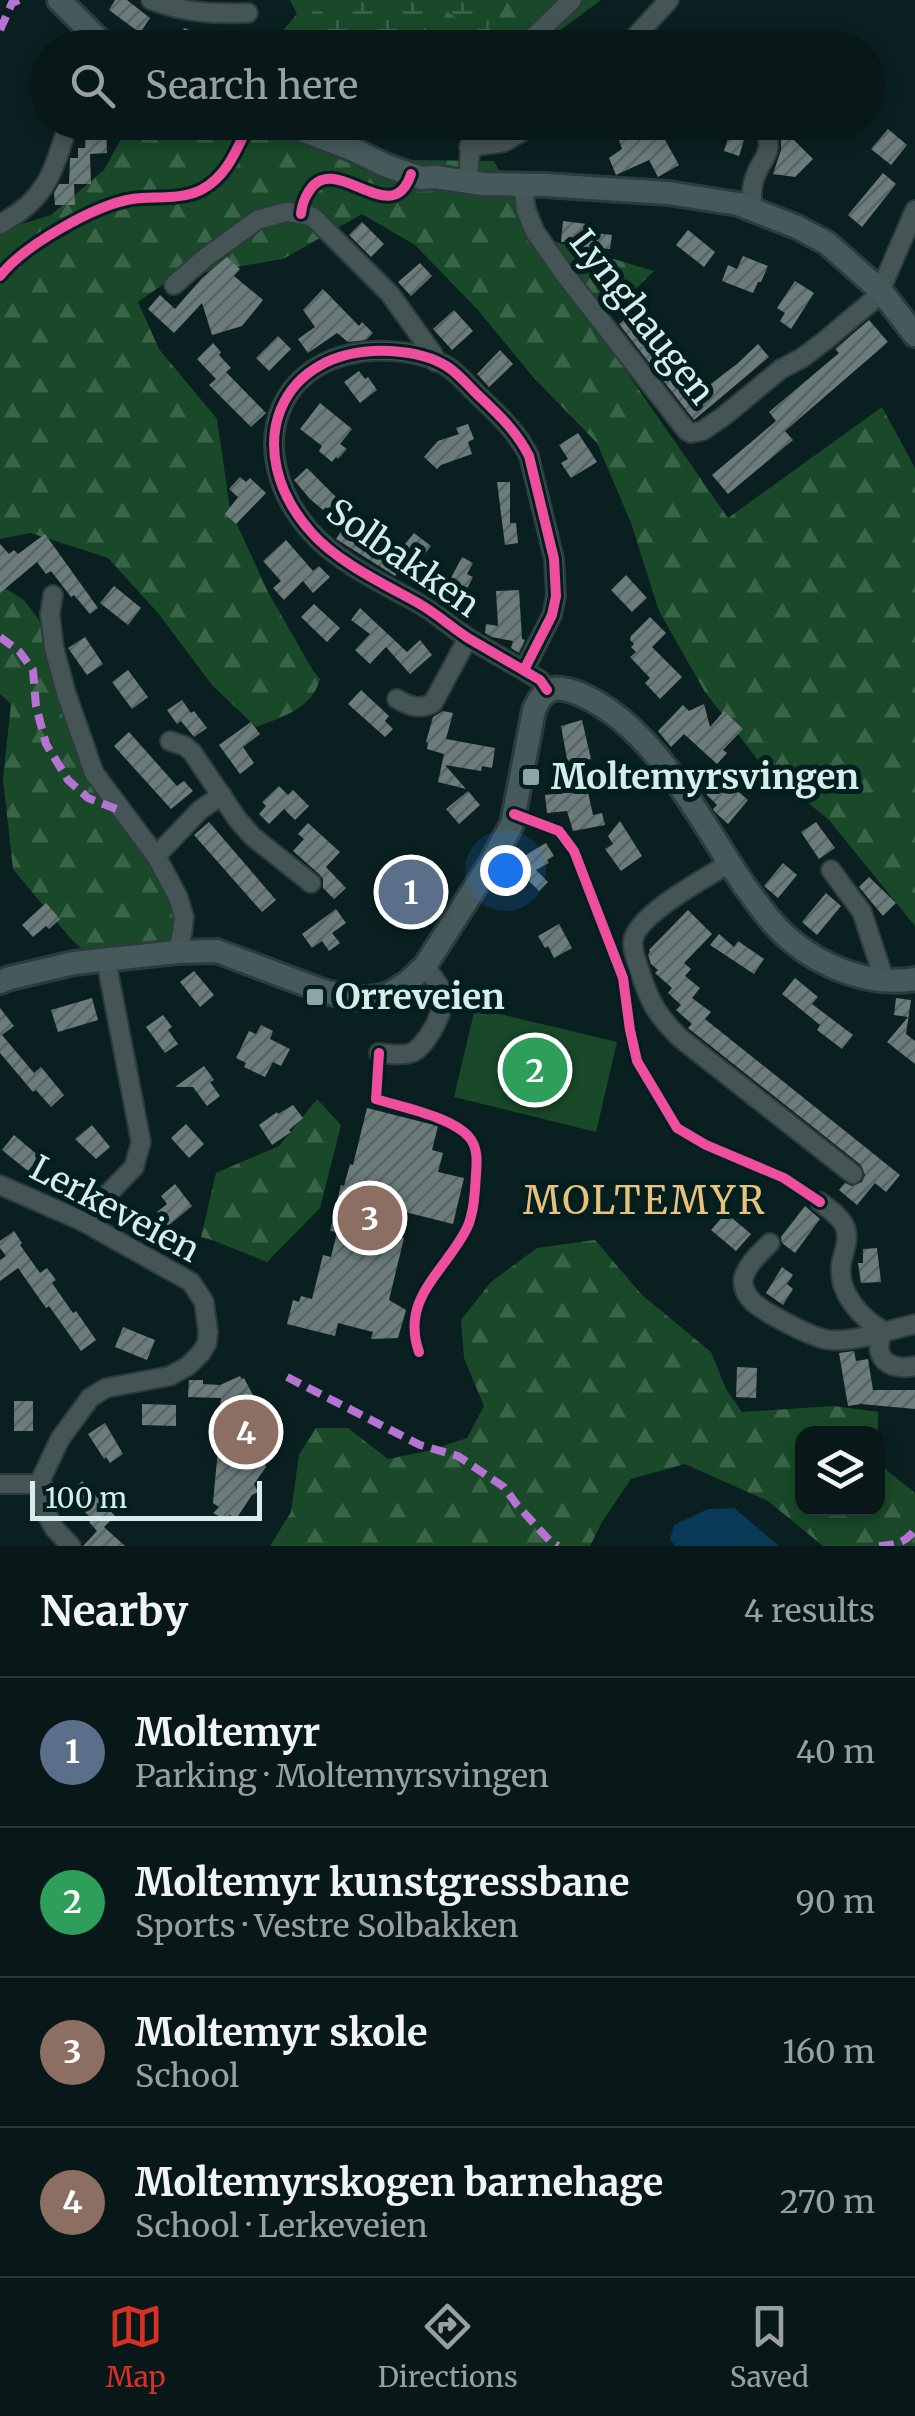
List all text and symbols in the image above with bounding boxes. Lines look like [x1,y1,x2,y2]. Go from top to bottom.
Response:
search box [30,30,885,140]
icon: search [65,58,120,113]
text: Search here [145,62,358,109]
street label: Lynghaugen [560,221,724,413]
street label: Solbakken [318,489,488,627]
place label: Moltemyrsvingen [551,755,859,799]
marker: Moltemyrsvingen [520,766,542,788]
your location [480,845,531,896]
pin: 1 [378,854,444,930]
place label: Orreveien [335,975,505,1019]
marker: Orreveien [304,986,326,1008]
pin: 2 [502,1032,568,1108]
street label: Lerkeveien [23,1146,207,1272]
district label: MOLTEMYR [523,1177,767,1224]
pin: 3 [338,1180,402,1256]
pin: 4 [214,1394,278,1470]
map controls [795,1426,885,1516]
button: layers [795,1426,885,1516]
scale bar [30,1476,262,1520]
text: 100 m [45,1480,127,1516]
text: Nearby [40,1585,188,1637]
text: 4 results [744,1591,875,1631]
text: Moltemyr [135,1709,320,1756]
text: 1 [65,1732,80,1772]
text: 40 m [796,1732,875,1772]
text: Parking · Moltemyrsvingen [135,1756,549,1796]
text: Moltemyr kunstgressbane [135,1859,629,1906]
text: 2 [63,1882,82,1922]
text: 90 m [796,1882,875,1922]
text: Sports · Vestre Solbakken [135,1906,519,1946]
text: Moltemyr skole [135,2009,428,2056]
text: 3 [63,2032,82,2072]
text: 160 m [783,2032,875,2072]
text: School [135,2056,239,2096]
text: Moltemyrskogen barnehage [135,2159,663,2206]
text: 4 [62,2182,83,2222]
text: 270 m [780,2182,875,2222]
text: School · Lerkeveien [135,2206,428,2246]
tab: Map [106,2299,166,2395]
tab: Directions [378,2299,518,2395]
tab: Saved [730,2299,809,2395]

